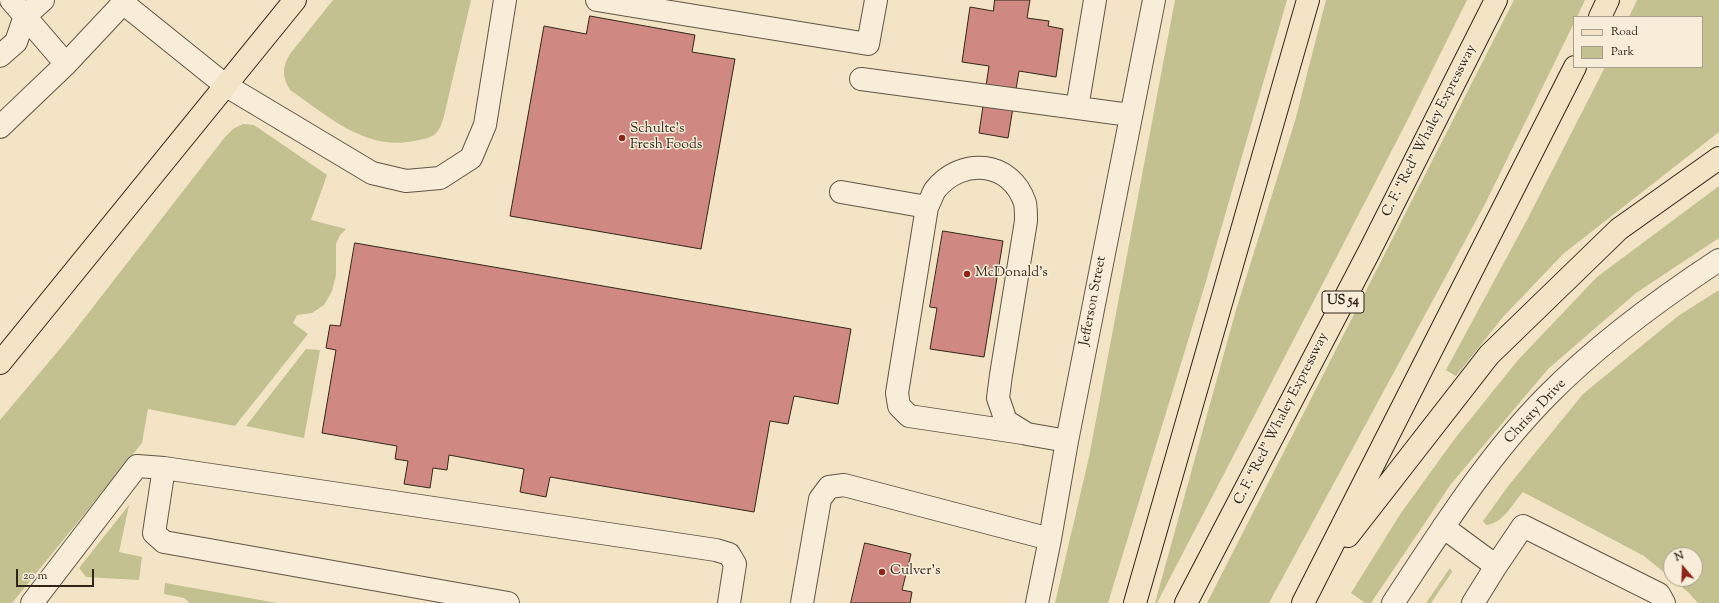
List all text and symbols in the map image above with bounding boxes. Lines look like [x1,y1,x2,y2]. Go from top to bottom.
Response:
legend [1573,16,1703,68]
text: Road [1611,23,1638,41]
street label: C. F. “Red” Whaley Expressway [1379,42,1481,220]
text: Park [1611,43,1634,61]
place label: Schulte's Fresh Foods [630,122,702,154]
marker: Schulte's Fresh Foods [617,133,627,143]
street label: Jefferson Street [1077,255,1111,347]
place label: McDonald's [975,266,1048,282]
marker: McDonald's [962,269,972,279]
road number: US 54 [1322,291,1364,313]
street label: C. F. “Red” Whaley Expressway [1231,330,1333,508]
street label: Christy Drive [1502,376,1570,448]
north arrow [1663,547,1703,587]
text: N [1673,548,1686,566]
scale bar [18,561,96,587]
place label: Culver's [890,564,940,580]
text: 20 m [23,567,47,585]
marker: Culver's [877,567,887,577]

